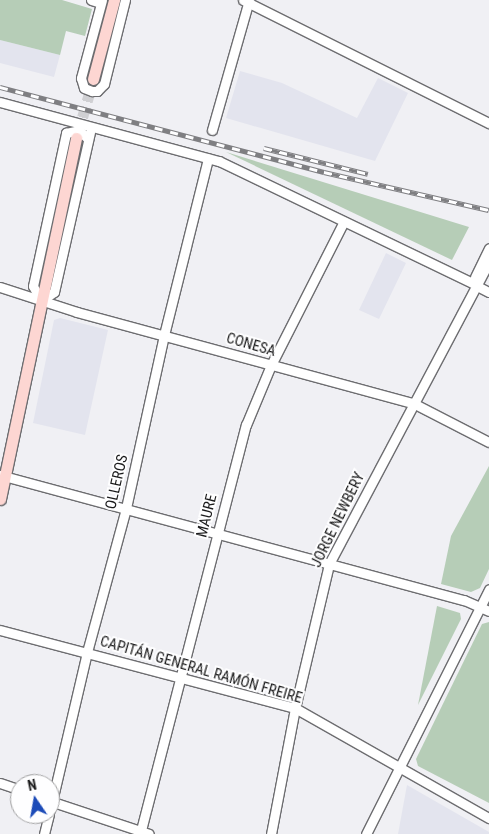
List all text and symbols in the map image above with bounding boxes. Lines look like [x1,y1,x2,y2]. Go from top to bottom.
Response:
street label: CONESA [224,329,278,361]
street label: OLLEROS [102,453,132,511]
street label: JORGE NEWBERY [307,470,369,570]
street label: MAURE [193,493,221,539]
street label: CAPITÁN GENERAL RAMÓN FREIRE [98,632,304,708]
north arrow [10,774,60,824]
text: N [26,777,38,794]

